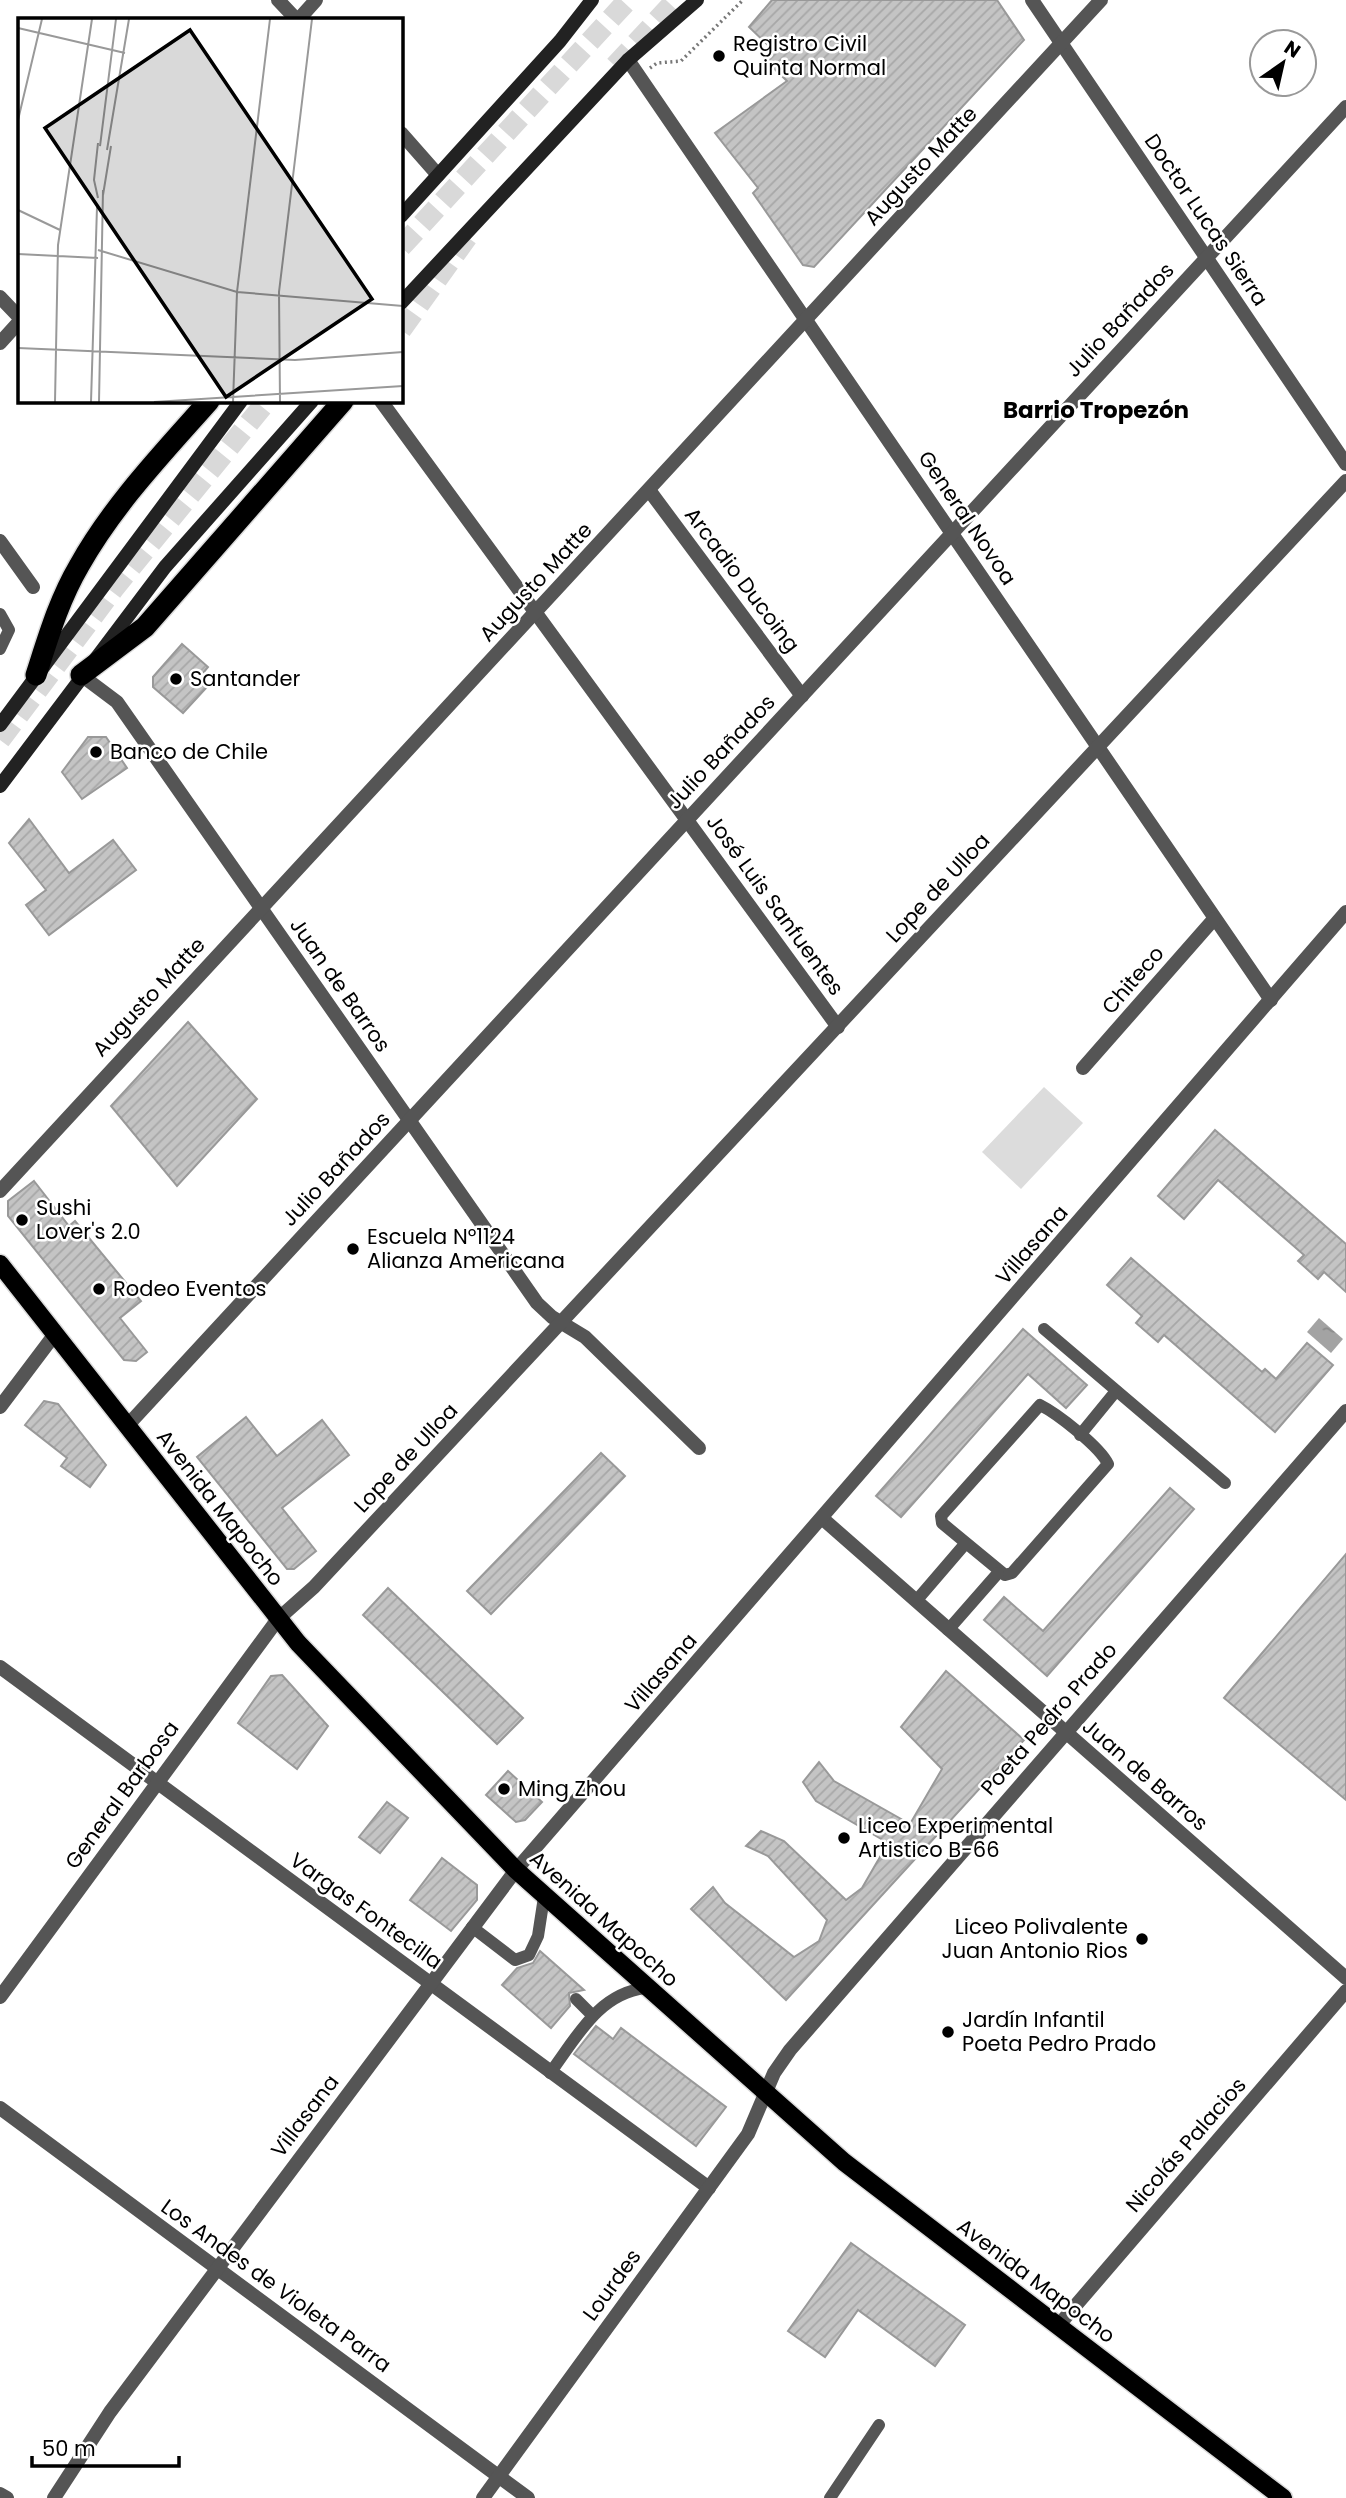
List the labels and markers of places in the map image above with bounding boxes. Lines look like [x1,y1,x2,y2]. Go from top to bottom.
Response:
place label: Registro Civil Quinta Normal [733,29,886,82]
marker: Registro Civil Quinta Normal [711,48,727,64]
place label: Santander [190,664,300,693]
marker: Santander [168,671,184,687]
place label: Banco de Chile [110,737,268,766]
marker: Banco de Chile [88,744,104,760]
place label: Sushi Lover's 2.0 [36,1193,141,1246]
marker: Sushi Lover's 2.0 [14,1212,30,1228]
place label: Escuela N°1124 Alianza Americana [367,1222,565,1275]
marker: Escuela N°1124 Alianza Americana [345,1241,361,1257]
place label: Rodeo Eventos [113,1274,267,1303]
marker: Rodeo Eventos [91,1281,107,1297]
place label: Ming Zhou [518,1774,626,1803]
marker: Ming Zhou [496,1781,512,1797]
place label: Liceo Experimental Artistico B-66 [858,1811,1053,1864]
marker: Liceo Experimental Artistico B-66 [836,1830,852,1846]
place label: Liceo Polivalente Juan Antonio Rios [942,1912,1128,1965]
marker: Liceo Polivalente Juan Antonio Rios [1134,1931,1150,1947]
place label: Jardín Infantil Poeta Pedro Prado [962,2005,1156,2058]
marker: Jardín Infantil Poeta Pedro Prado [940,2024,956,2040]

